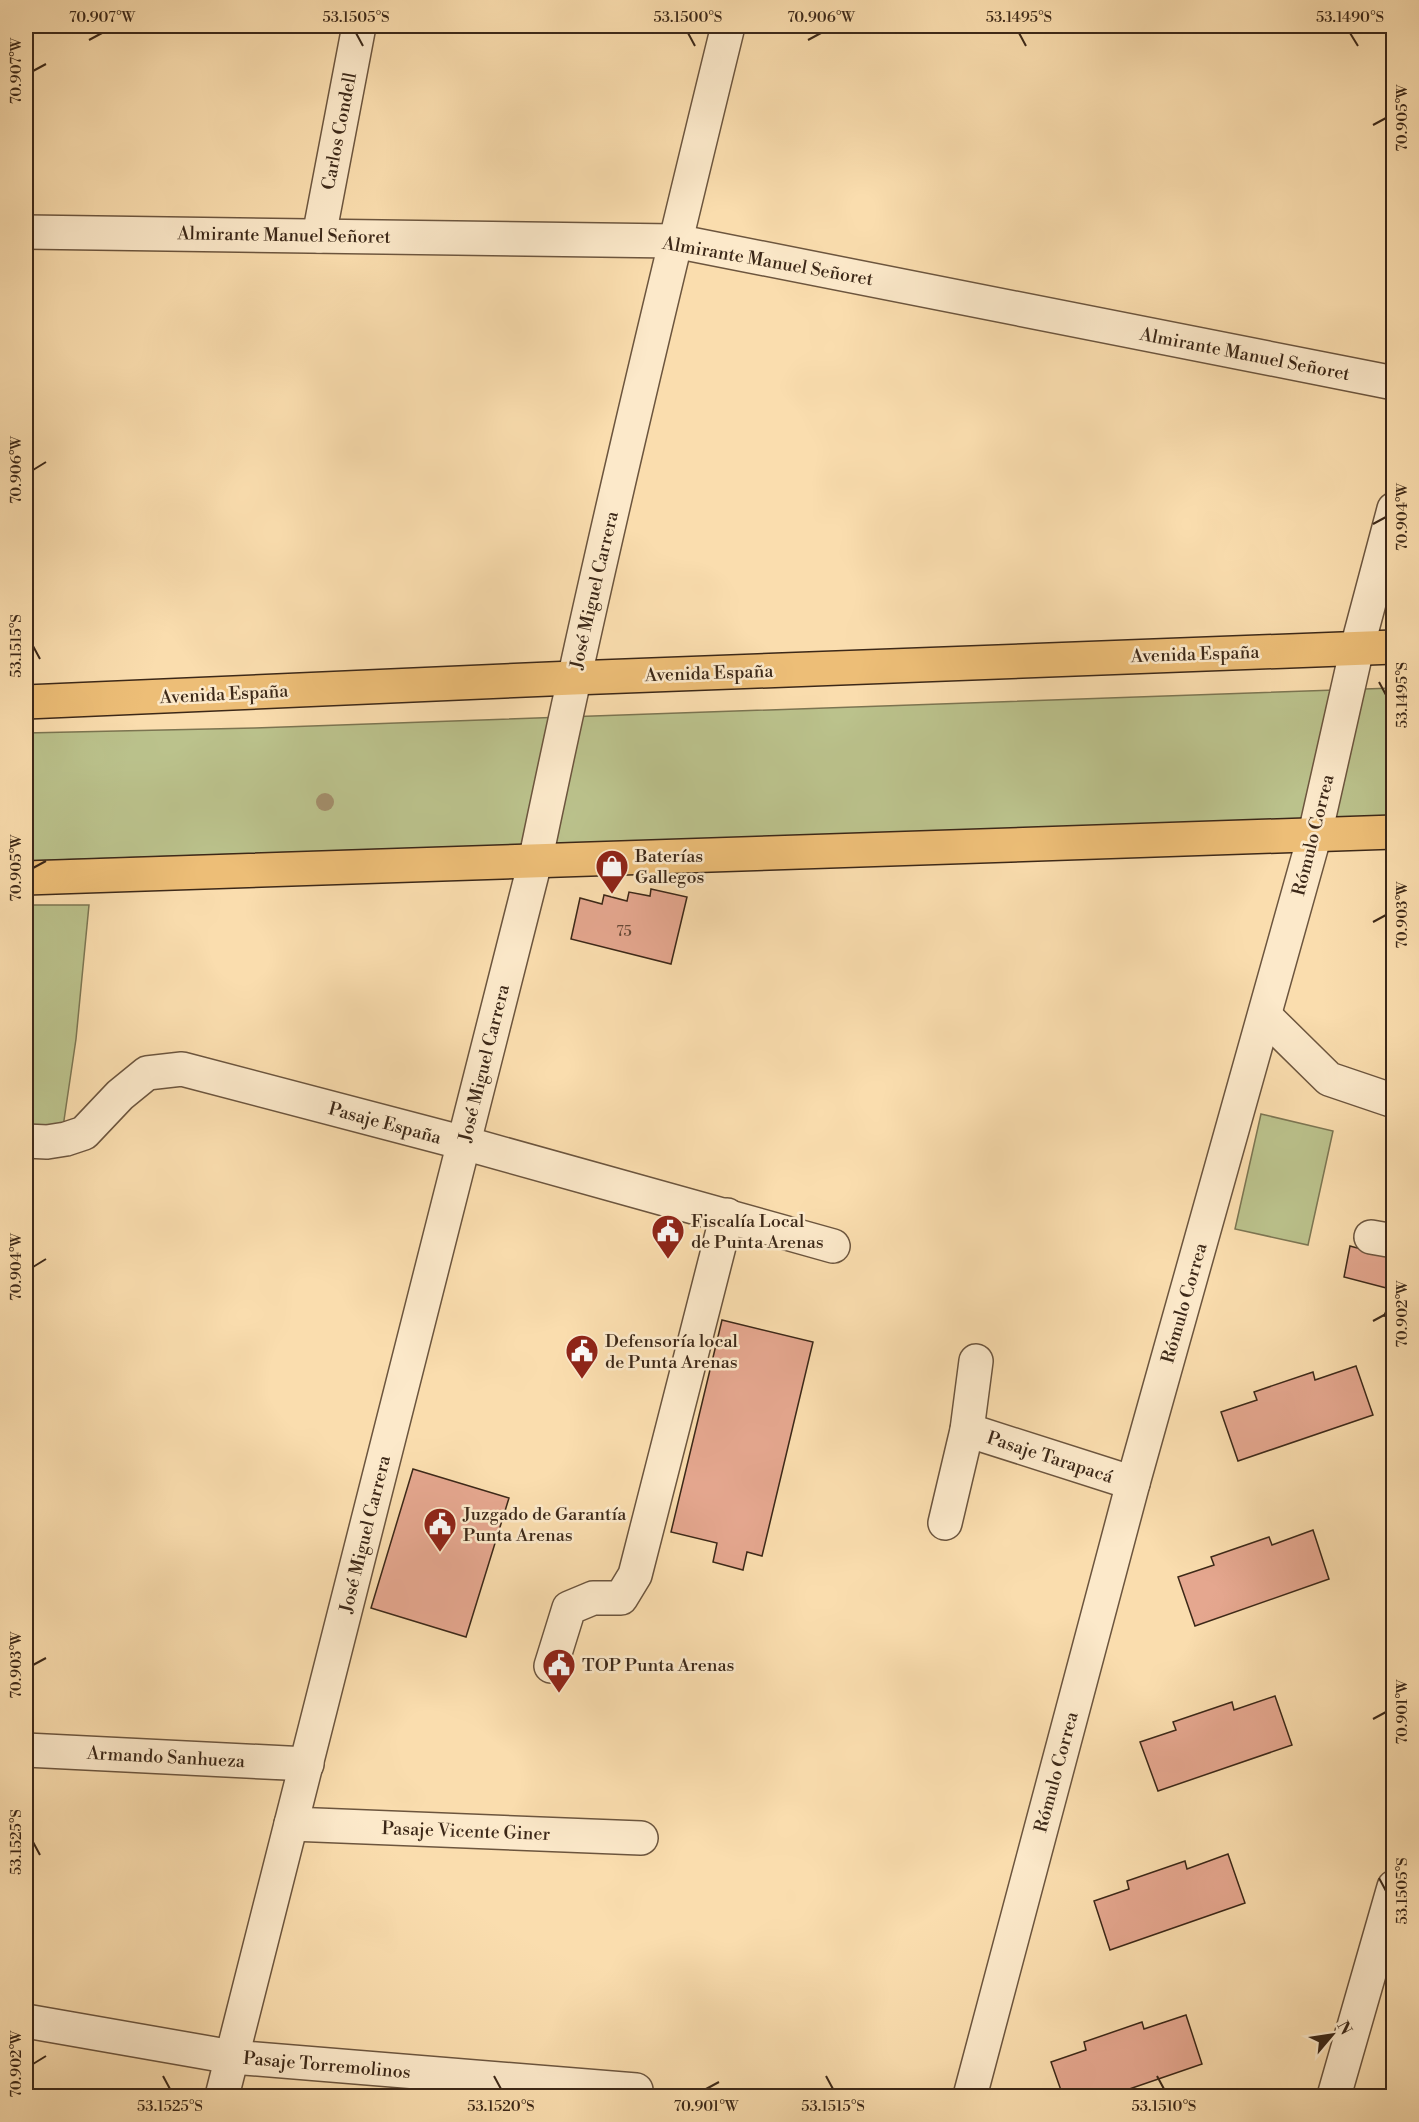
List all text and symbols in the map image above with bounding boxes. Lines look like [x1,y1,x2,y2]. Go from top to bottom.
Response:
text: 70.907°W [69,8,135,27]
text: 53.1505°S [322,8,390,27]
text: 53.1500°S [654,8,722,27]
text: 70.906°W [787,8,855,27]
text: 53.1495°S [986,8,1052,27]
text: 53.1490°S [1316,8,1384,27]
text: 70.907°W [7,38,26,104]
street label: Carlos Condell [317,70,362,192]
text: 70.905°W [1393,84,1412,151]
street label: Almirante Manuel Señoret [176,222,392,249]
street label: Almirante Manuel Señoret [660,231,876,291]
street label: Almirante Manuel Señoret [1137,323,1352,386]
text: 70.906°W [7,436,26,504]
text: 70.904°W [1393,483,1412,551]
street label: José Miguel Carrera [565,508,624,672]
text: 53.1515°S [7,614,26,678]
street label: Avenida España [1129,641,1261,668]
street label: Avenida España [643,660,775,687]
text: 53.1495°S [1393,662,1412,728]
street label: Avenida España [158,680,290,709]
street label: Rómulo Correa [1287,771,1340,898]
text: 70.905°W [7,834,26,901]
place label: Baterías Gallegos [634,845,705,889]
shop icon: Baterías Gallegos [594,848,630,895]
text: 70.903°W [1393,881,1412,948]
house number: 75 [616,922,632,941]
street label: José Miguel Carrera [454,981,515,1145]
street label: Pasaje España [326,1097,445,1150]
place label: Fiscalía Local de Punta Arenas [691,1210,824,1254]
public building icon: Fiscalía Local de Punta Arenas [650,1213,686,1260]
text: 70.904°W [7,1233,26,1301]
street label: Rómulo Correa [1156,1239,1213,1366]
text: 70.902°W [1393,1280,1412,1347]
place label: Defensoría local de Punta Arenas [605,1330,739,1374]
public building icon: Defensoría local de Punta Arenas [564,1333,600,1380]
street label: Pasaje Tarapacá [984,1426,1117,1489]
street label: José Miguel Carrera [335,1452,396,1616]
place label: Juzgado de Garantía Punta Arenas [462,1503,627,1547]
public building icon: Juzgado de Garantía Punta Arenas [422,1506,458,1553]
text: 70.903°W [7,1631,26,1698]
public building icon: TOP Punta Arenas [541,1647,577,1694]
place label: TOP Punta Arenas [582,1654,735,1677]
text: 70.901°W [1393,1679,1412,1744]
street label: Rómulo Correa [1029,1708,1084,1835]
street label: Armando Sanhueza [85,1742,246,1773]
text: 53.1525°S [7,1809,26,1875]
street label: Pasaje Vicente Giner [381,1817,551,1846]
text: 53.1505°S [1393,1857,1412,1925]
north arrow [1302,2005,1362,2065]
text: N [1332,2018,1356,2039]
text: 70.902°W [7,2030,26,2097]
street label: Pasaje Torremolinos [242,2047,412,2084]
text: 53.1525°S [137,2097,203,2116]
text: 53.1520°S [467,2097,535,2116]
text: 70.901°W [674,2097,739,2116]
text: 53.1515°S [801,2097,865,2116]
text: 53.1510°S [1132,2097,1196,2116]

